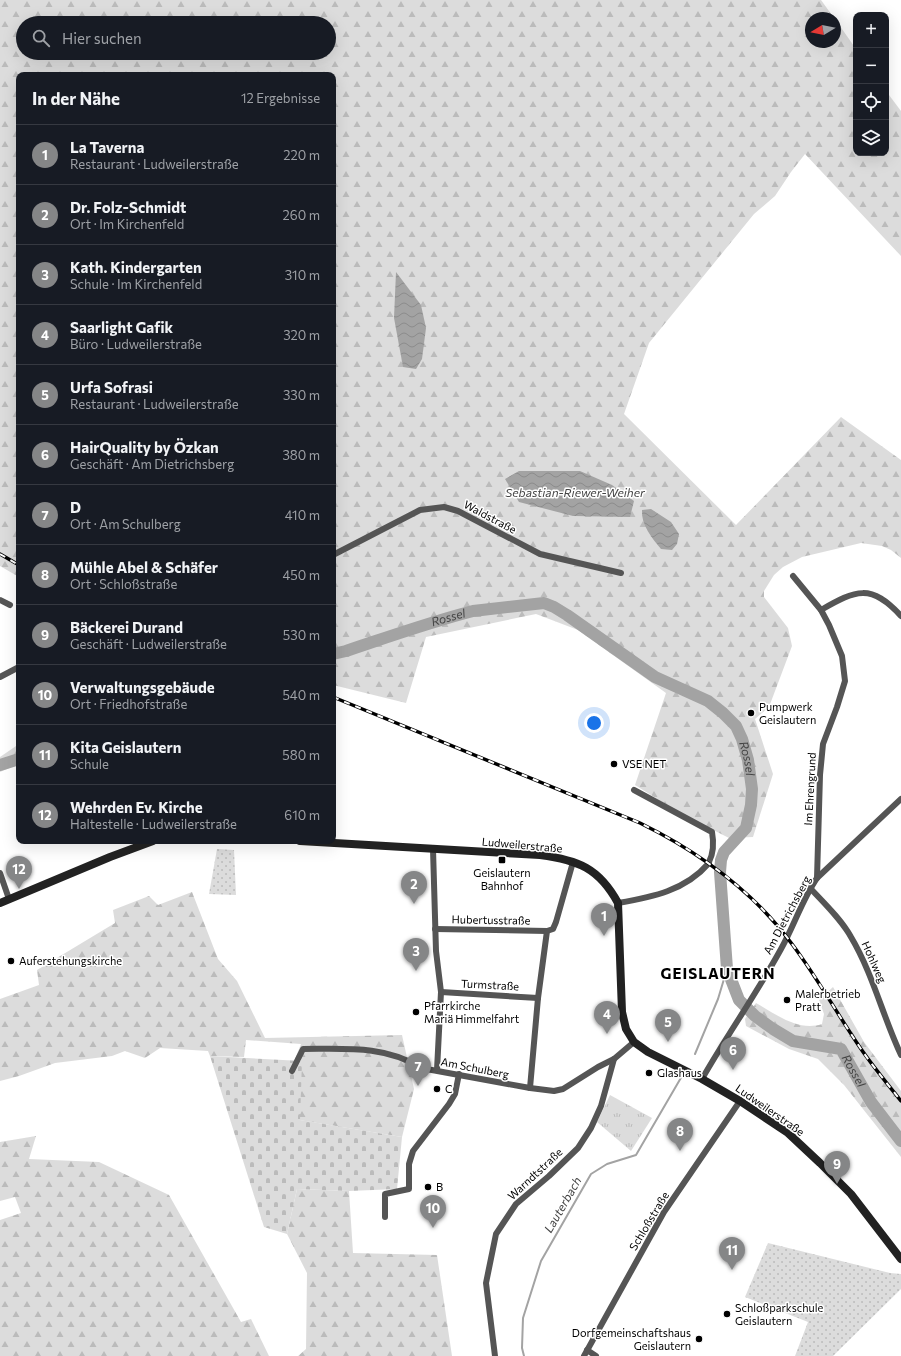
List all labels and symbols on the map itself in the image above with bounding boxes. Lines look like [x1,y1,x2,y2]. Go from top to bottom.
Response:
north arrow [805,12,841,48]
water label: Sebastian-Riewer-Weiher [505,485,646,499]
street label: Waldstraße [462,497,519,536]
water label: Rossel [429,605,468,628]
place label: Pumpwerk Geislautern [759,700,816,726]
marker: Pumpwerk Geislautern [746,708,756,718]
your location [584,713,604,733]
water label: Rossel [737,739,758,778]
street label: Im Ehrengrund [801,752,818,826]
place label: VSE NET [622,757,666,770]
marker: VSE NET [609,759,619,769]
street label: Ludweilerstraße [481,835,563,855]
marker: Geislautern Bahnhof [497,855,507,865]
pin: 12 [6,856,32,889]
place label: Geislautern Bahnhof [473,866,531,892]
pin: 2 [401,871,427,904]
street label: Am Dietrichsberg [760,873,813,956]
pin: 1 [591,903,617,936]
street label: Hubertusstraße [452,912,531,927]
pin: 3 [403,938,429,971]
street label: Hohlweg [860,939,889,985]
place label: Auferstehungskirche [19,954,122,967]
marker: Auferstehungskirche [6,956,16,966]
district label: GEISLAUTERN [661,964,775,982]
street label: Turmstraße [461,976,520,993]
place label: Malerbetrieb Pratt [795,987,860,1013]
marker: Malerbetrieb Pratt [782,995,792,1005]
place label: Pfarrkirche Mariä Himmelfahrt [424,999,520,1025]
pin: 4 [594,1001,620,1034]
marker: Pfarrkirche Mariä Himmelfahrt [411,1007,421,1017]
pin: 5 [655,1009,681,1042]
pin: 6 [720,1037,746,1070]
water label: Rossel [840,1052,869,1090]
pin: 7 [405,1053,431,1086]
street label: Am Schulberg [440,1055,510,1080]
place label: Glashaus [657,1066,702,1079]
marker: Glashaus [644,1068,654,1078]
street label: Ludweilerstraße [733,1081,807,1138]
place label: C [445,1082,453,1095]
marker: C [432,1084,442,1094]
pin: 8 [667,1118,693,1151]
street label: Warndtstraße [505,1145,565,1202]
pin: 9 [824,1151,850,1184]
water label: Lauterbach [541,1174,584,1235]
place label: B [436,1180,443,1193]
marker: B [423,1182,433,1192]
street label: Schloßstraße [626,1189,671,1252]
pin: 10 [420,1195,446,1228]
pin: 11 [719,1237,745,1270]
place label: Schloßparkschule Geislautern [735,1301,823,1327]
marker: Schloßparkschule Geislautern [722,1309,732,1319]
place label: Dorfgemeinschaftshaus Geislautern [572,1326,691,1352]
marker: Dorfgemeinschaftshaus Geislautern [694,1334,704,1344]

